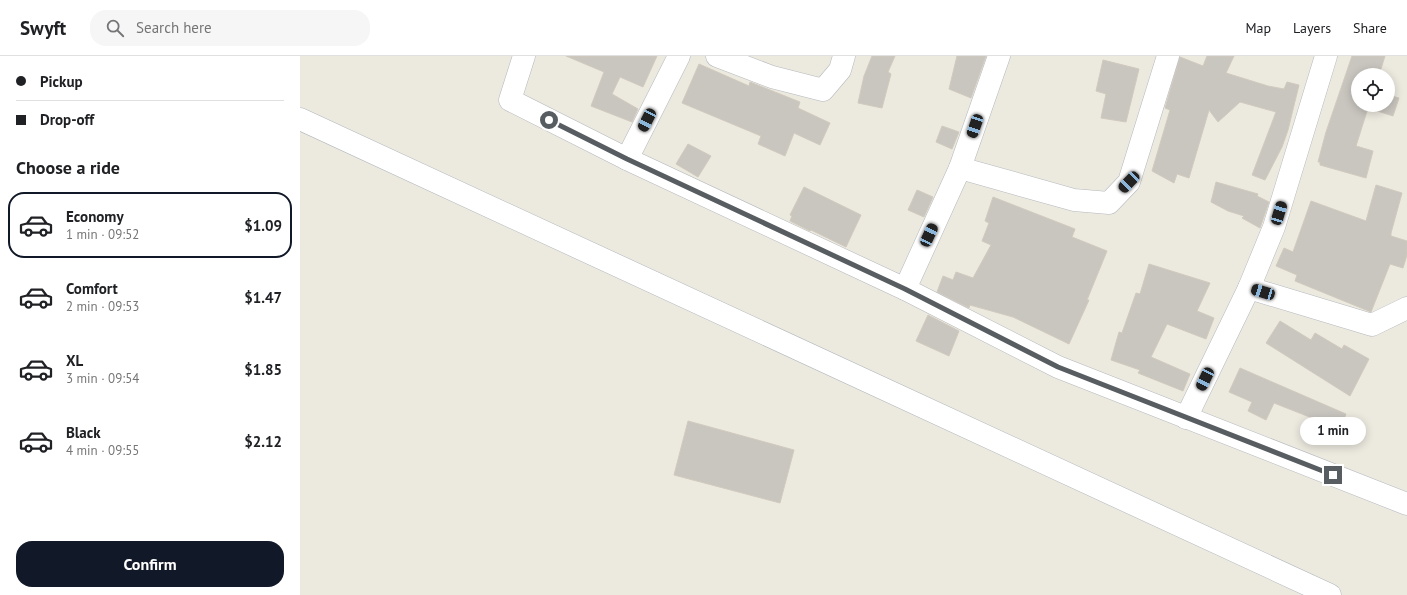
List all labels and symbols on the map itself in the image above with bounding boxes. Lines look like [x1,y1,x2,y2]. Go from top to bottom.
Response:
car [636,107,658,133]
route start [540,111,558,129]
car [965,113,985,139]
car [1116,169,1142,195]
car [1270,200,1288,226]
car [918,222,940,248]
car [1250,283,1276,301]
car [1194,366,1216,392]
callout: 1 min [1300,417,1366,445]
route end [1324,466,1342,484]

